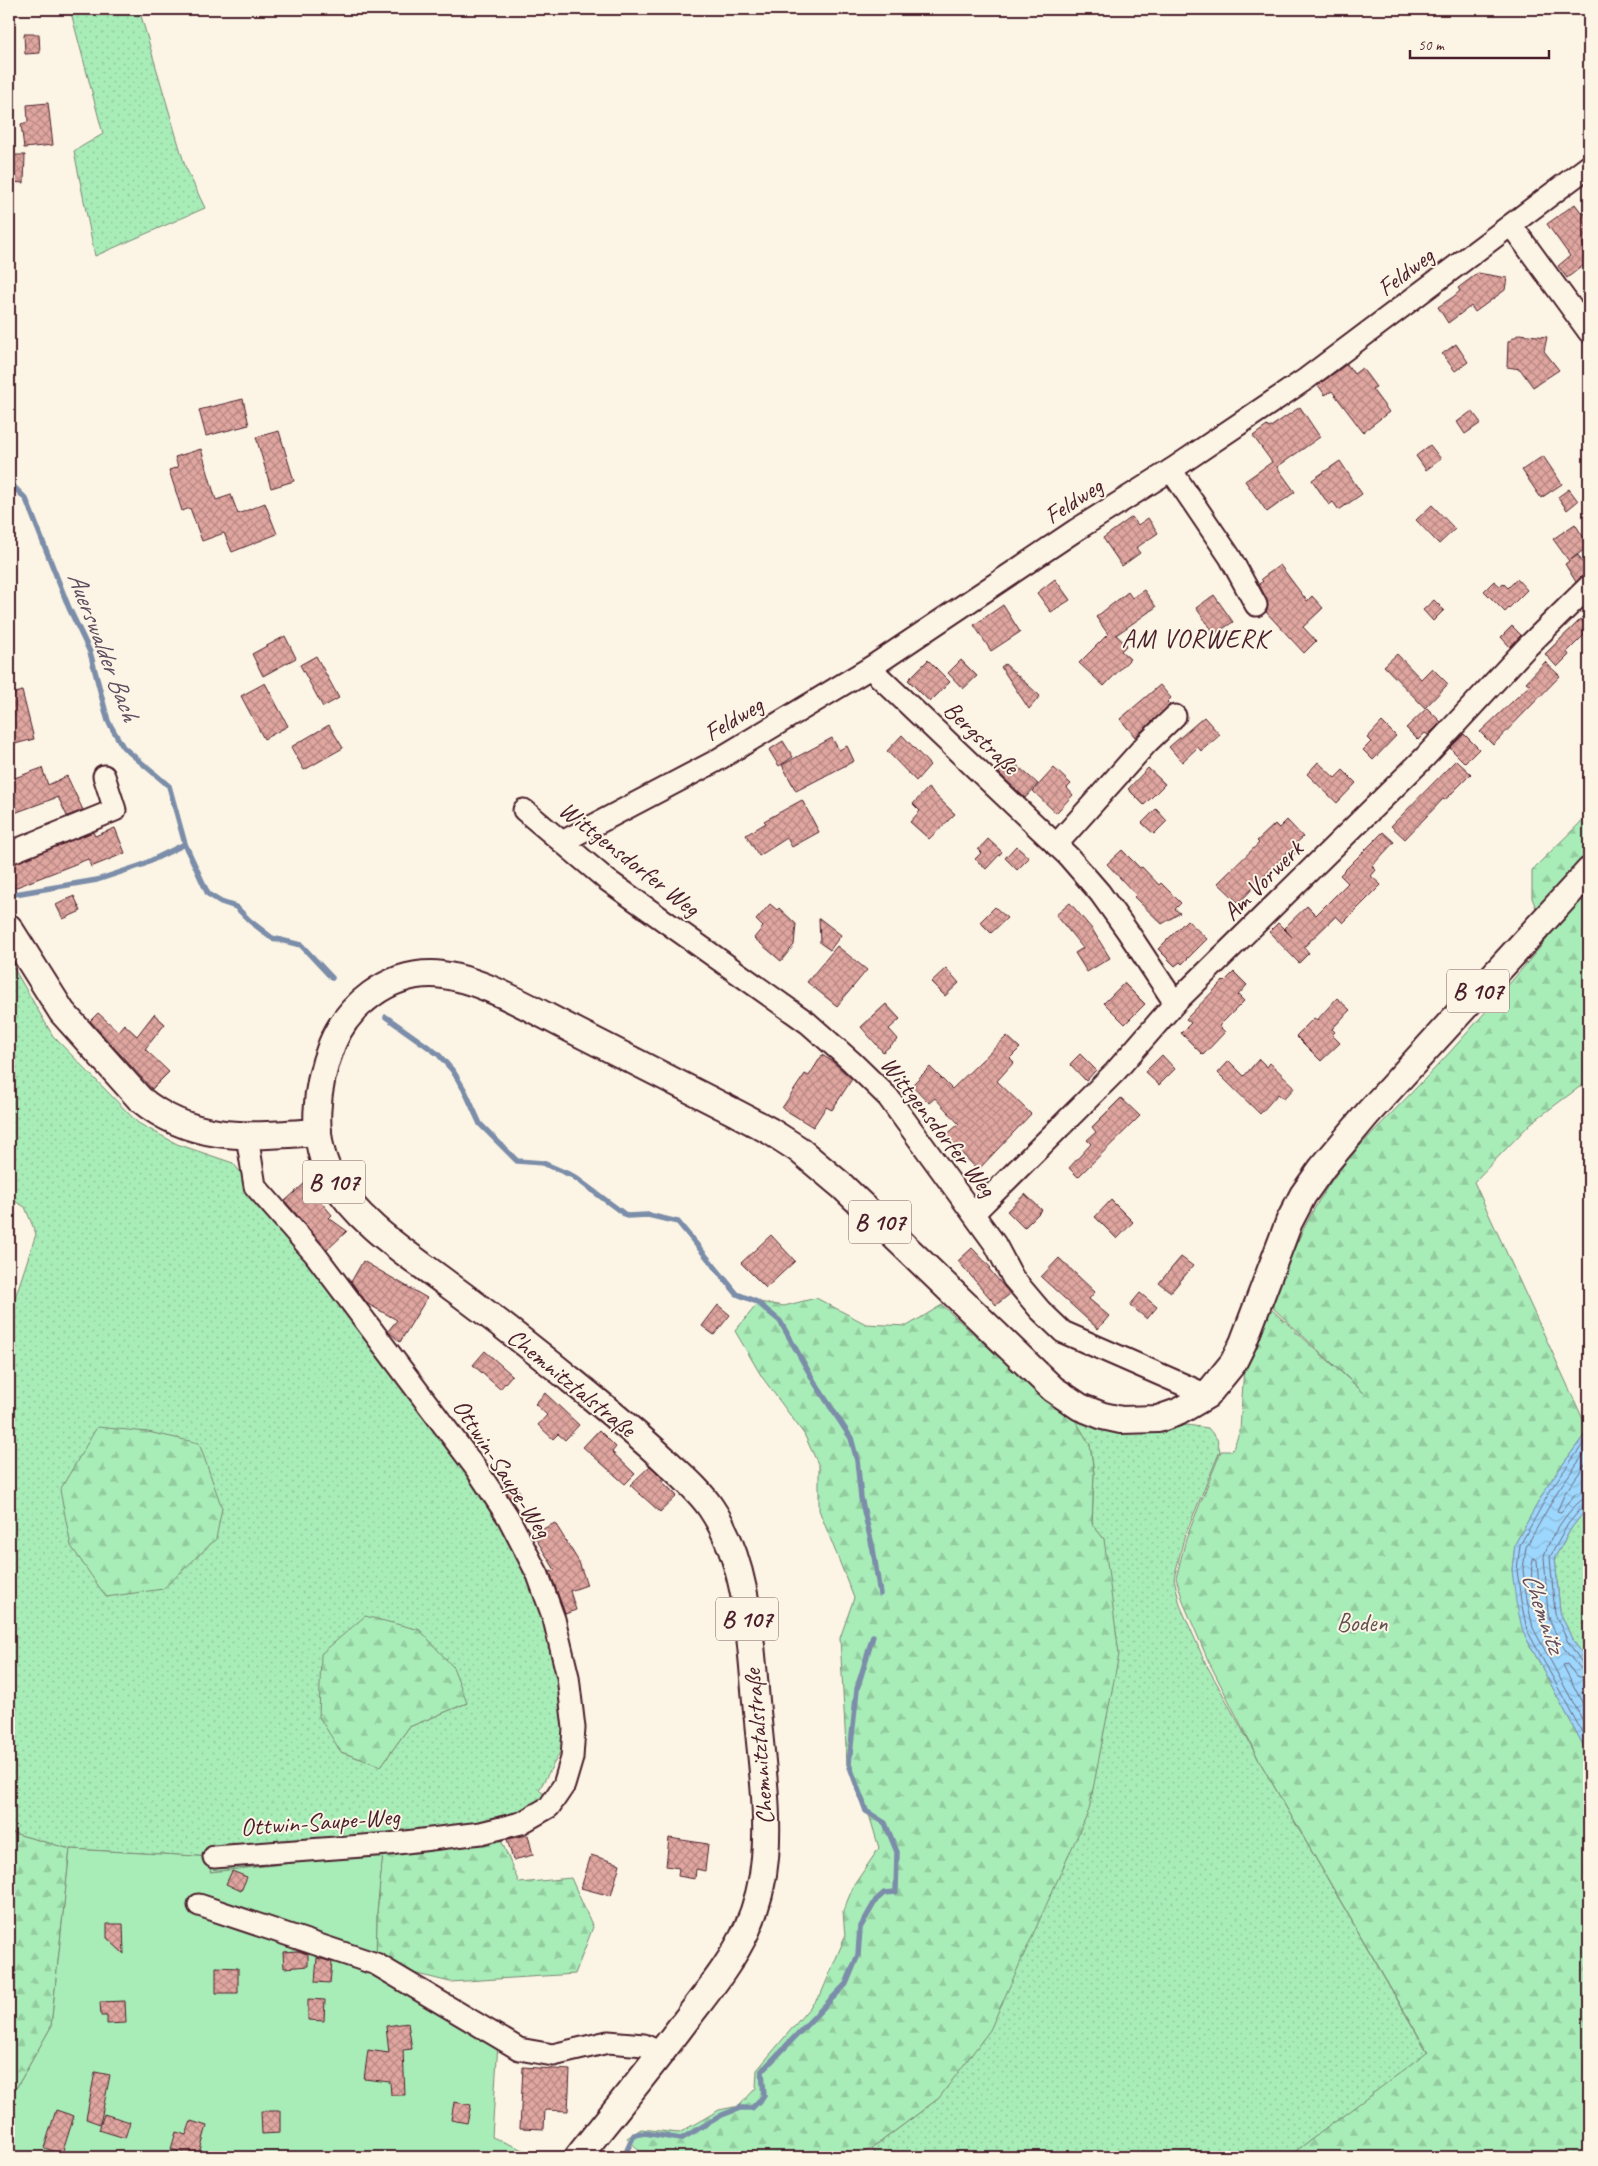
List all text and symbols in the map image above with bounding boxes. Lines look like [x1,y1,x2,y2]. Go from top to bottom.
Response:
scale bar [1410,28,1549,60]
text: 50 m [1418,36,1445,55]
street label: Feldweg [1371,239,1441,304]
street label: Feldweg [1038,470,1110,532]
water label: Auerswalder Bach [60,567,148,727]
district label: AM VORWERK [1122,622,1272,655]
street label: Feldweg [698,688,770,749]
street label: Bergstraße [937,694,1027,783]
street label: Wittgensdorfer Weg [553,794,707,924]
street label: Am Vorwerk [1216,832,1311,928]
road number: B 107 [1447,969,1509,1012]
street label: Wittgensdorfer Weg [873,1050,1004,1204]
road number: B 107 [303,1160,365,1204]
road number: B 107 [849,1200,911,1244]
street label: Chemnitztalstraße [501,1321,644,1446]
street label: Ottwin-Saupe-Weg [445,1393,560,1545]
water label: Chemnitz [1515,1568,1574,1660]
road number: B 107 [716,1598,778,1640]
park label: Boden [1336,1607,1388,1639]
street label: Chemnitztalstraße [736,1666,782,1826]
street label: Ottwin-Saupe-Weg [239,1800,402,1844]

